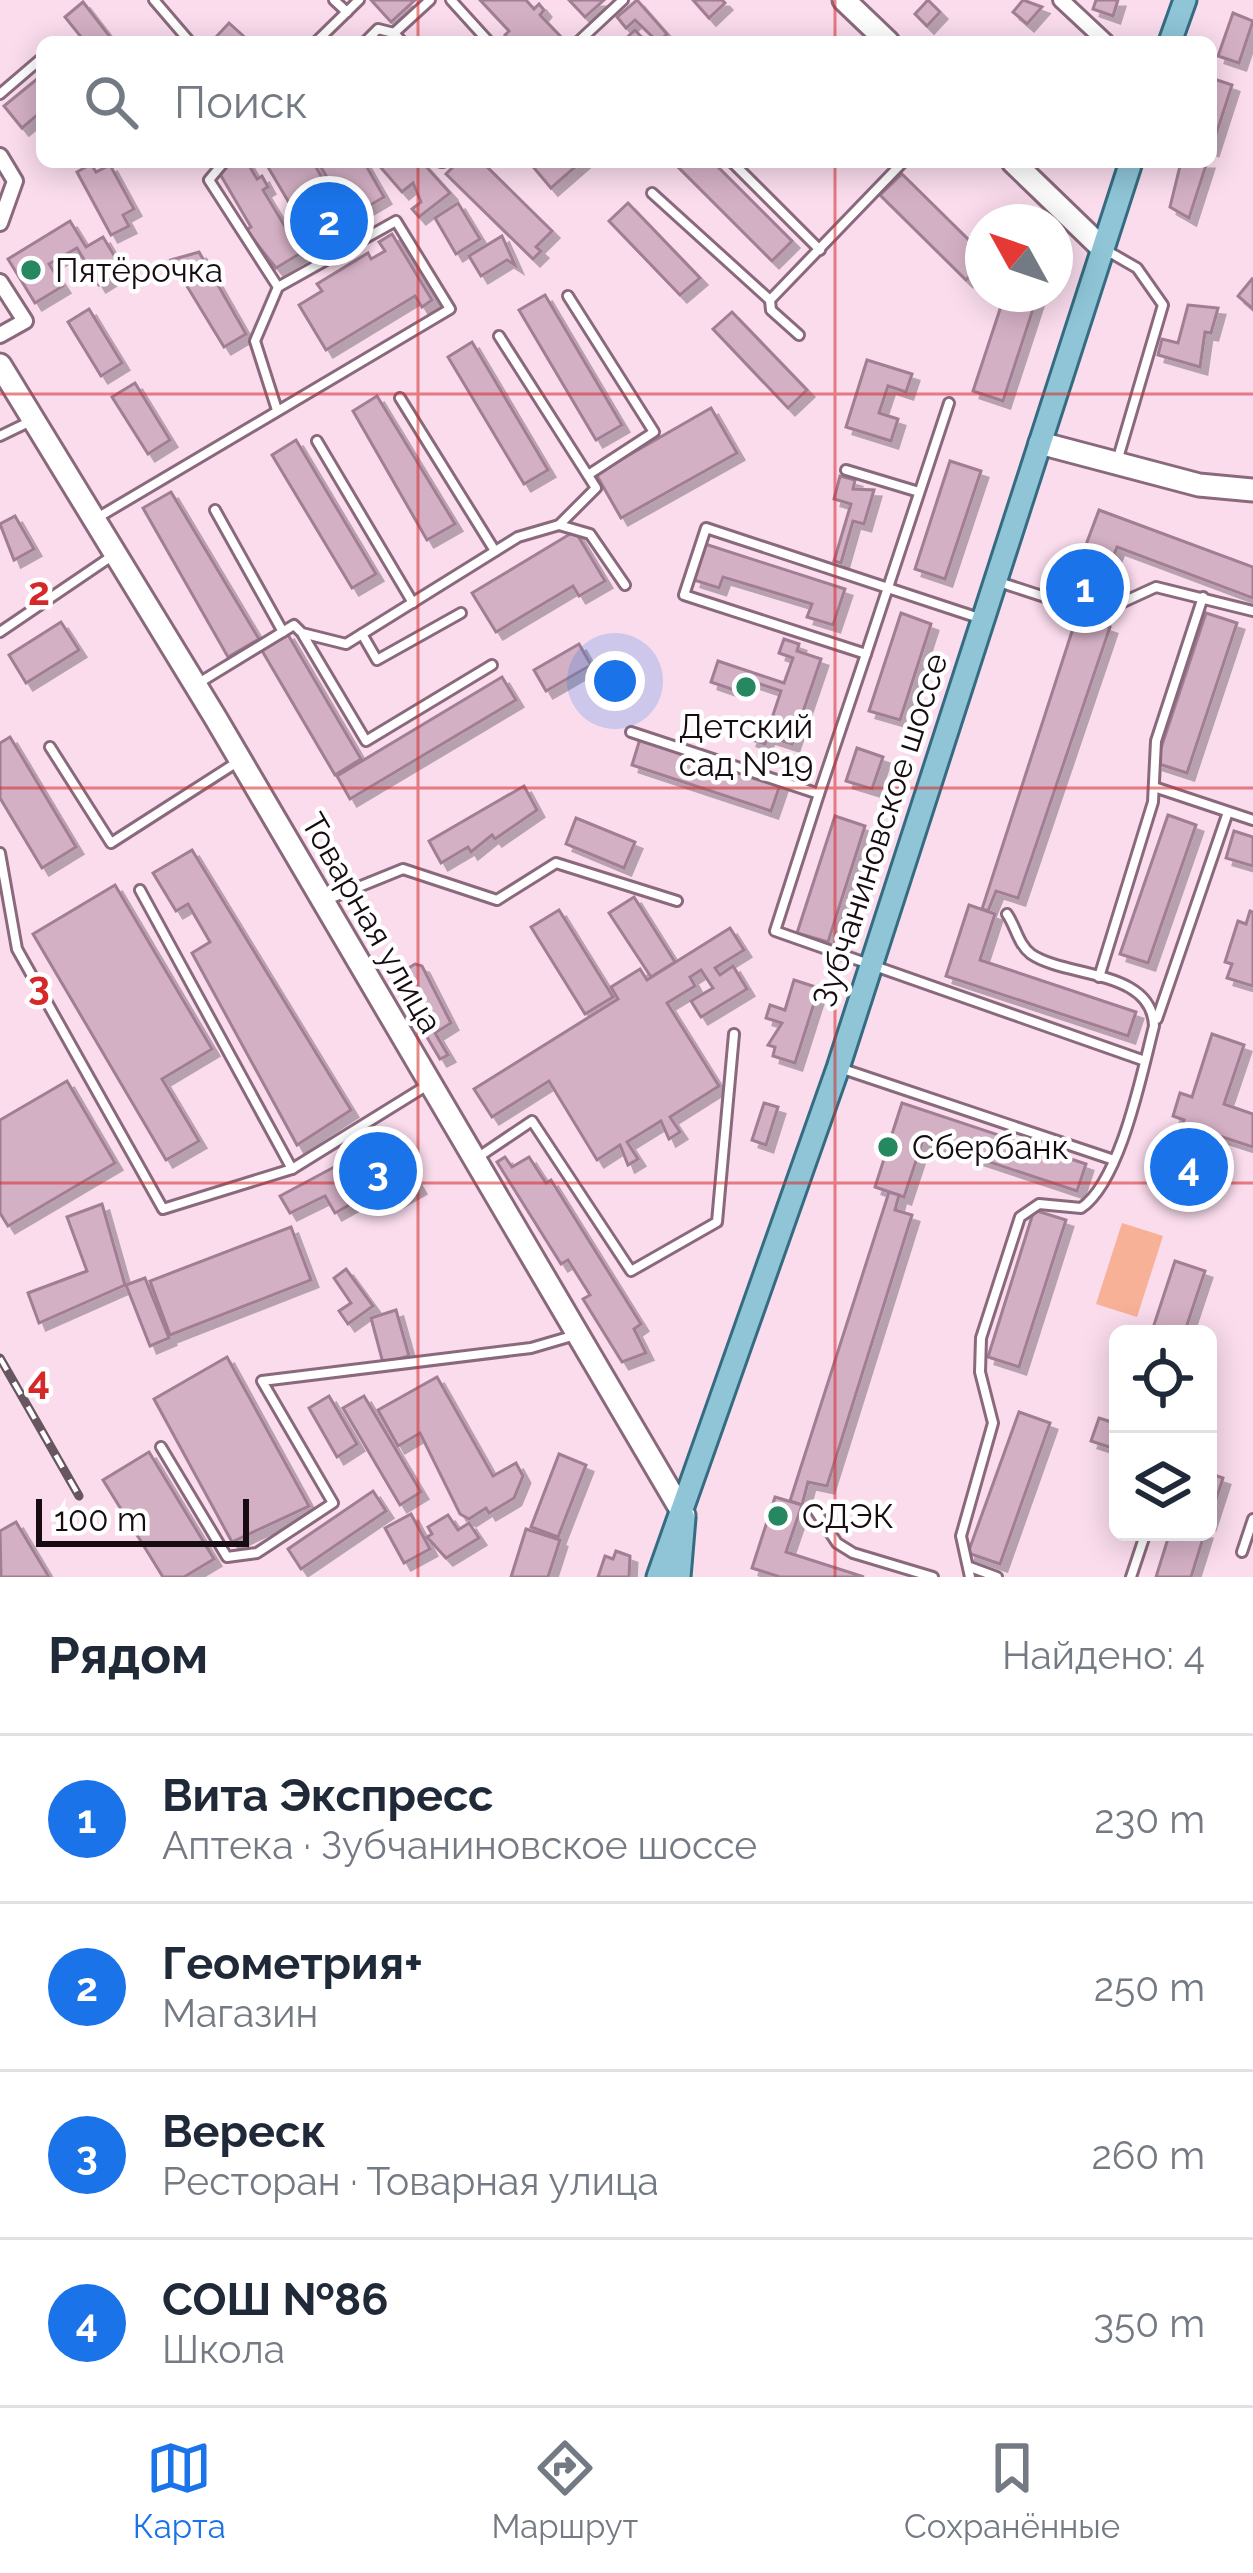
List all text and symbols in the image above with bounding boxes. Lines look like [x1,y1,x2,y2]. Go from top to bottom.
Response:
search box [36,36,1217,168]
icon: search [78,69,144,135]
text: Поиск [174,76,308,129]
pin: 2 [290,176,368,266]
north arrow [965,204,1073,312]
place label: Пятёрочка [55,251,223,290]
marker: Пятёрочка [18,257,44,283]
pin: 1 [1046,543,1124,633]
text: 2 [28,568,50,614]
street label: Зубчаниновское шоссе [804,648,956,1012]
your location [585,651,645,711]
marker: Детский сад №19 [733,674,759,700]
place label: Детский сад №19 [679,707,813,784]
street label: Товарная улица [293,806,451,1040]
text: 3 [28,962,50,1008]
pin: 4 [1150,1122,1228,1212]
pin: 3 [339,1126,417,1216]
place label: Сбербанк [912,1128,1069,1167]
marker: Сбербанк [875,1134,901,1160]
map controls [1109,1325,1217,1541]
button: locate [1109,1325,1217,1433]
text: 4 [28,1357,50,1403]
button: layers [1109,1433,1217,1541]
scale bar [36,1493,249,1546]
place label: СДЭК [802,1497,894,1536]
text: 100 m [54,1500,147,1539]
marker: СДЭК [765,1503,791,1529]
text: Рядом [48,1625,208,1685]
text: Найдено: 4 [1002,1632,1205,1678]
text: Вита Экспресс [162,1769,493,1822]
text: 1 [77,1796,97,1842]
text: 230 m [1094,1796,1205,1842]
text: Аптека · Зубчаниновское шоссе [162,1822,757,1868]
text: Геометрия+ [162,1937,423,1990]
text: 2 [76,1964,98,2010]
text: 250 m [1094,1964,1205,2010]
text: Магазин [162,1990,318,2036]
text: Вереск [162,2105,326,2158]
text: 3 [76,2132,98,2178]
text: 260 m [1092,2132,1205,2178]
text: Ресторан · Товарная улица [162,2158,659,2204]
text: СОШ №86 [162,2273,389,2326]
text: 4 [76,2300,98,2346]
text: 350 m [1093,2300,1205,2346]
text: Школа [162,2326,285,2372]
tab: Карта [133,2435,226,2546]
tab: Маршрут [491,2435,638,2546]
tab: Сохранённые [904,2435,1120,2546]

